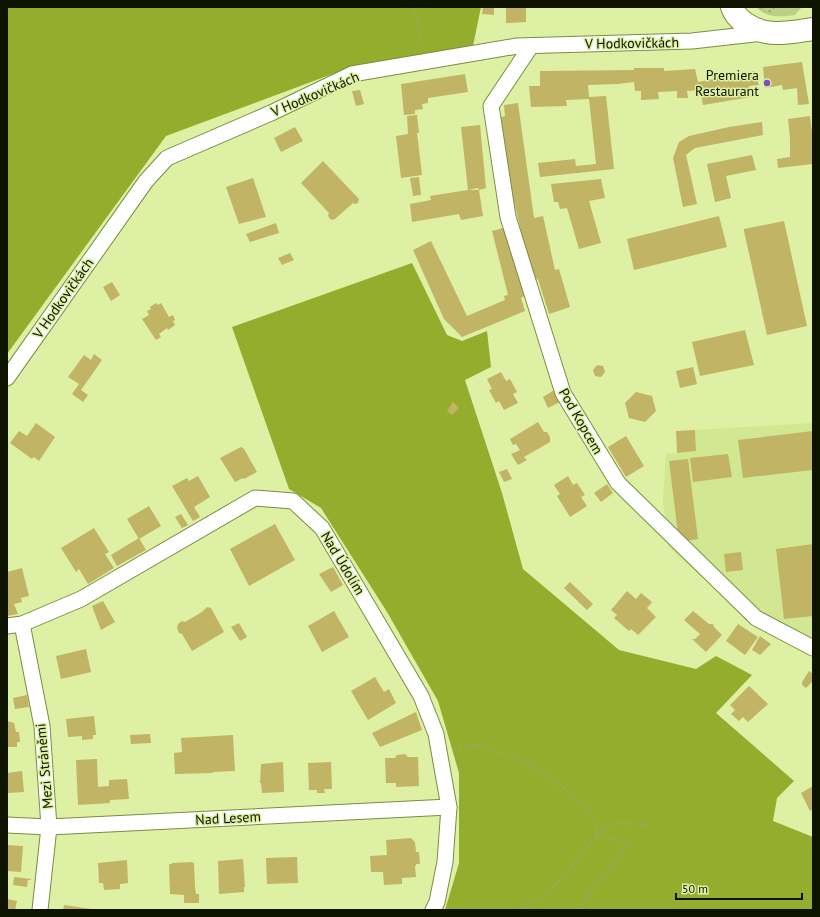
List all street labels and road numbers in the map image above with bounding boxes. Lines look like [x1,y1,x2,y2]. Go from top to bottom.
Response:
street label: V Hodkovičkách [584,33,679,53]
street label: V Hodkovičkách [267,67,362,121]
street label: V Hodkovičkách [28,254,97,342]
street label: Pod Kopcem [555,385,607,457]
street label: Nad Údolím [317,528,369,598]
street label: Mezi Stráněmi [31,723,57,809]
street label: Nad Lesem [195,807,261,829]

